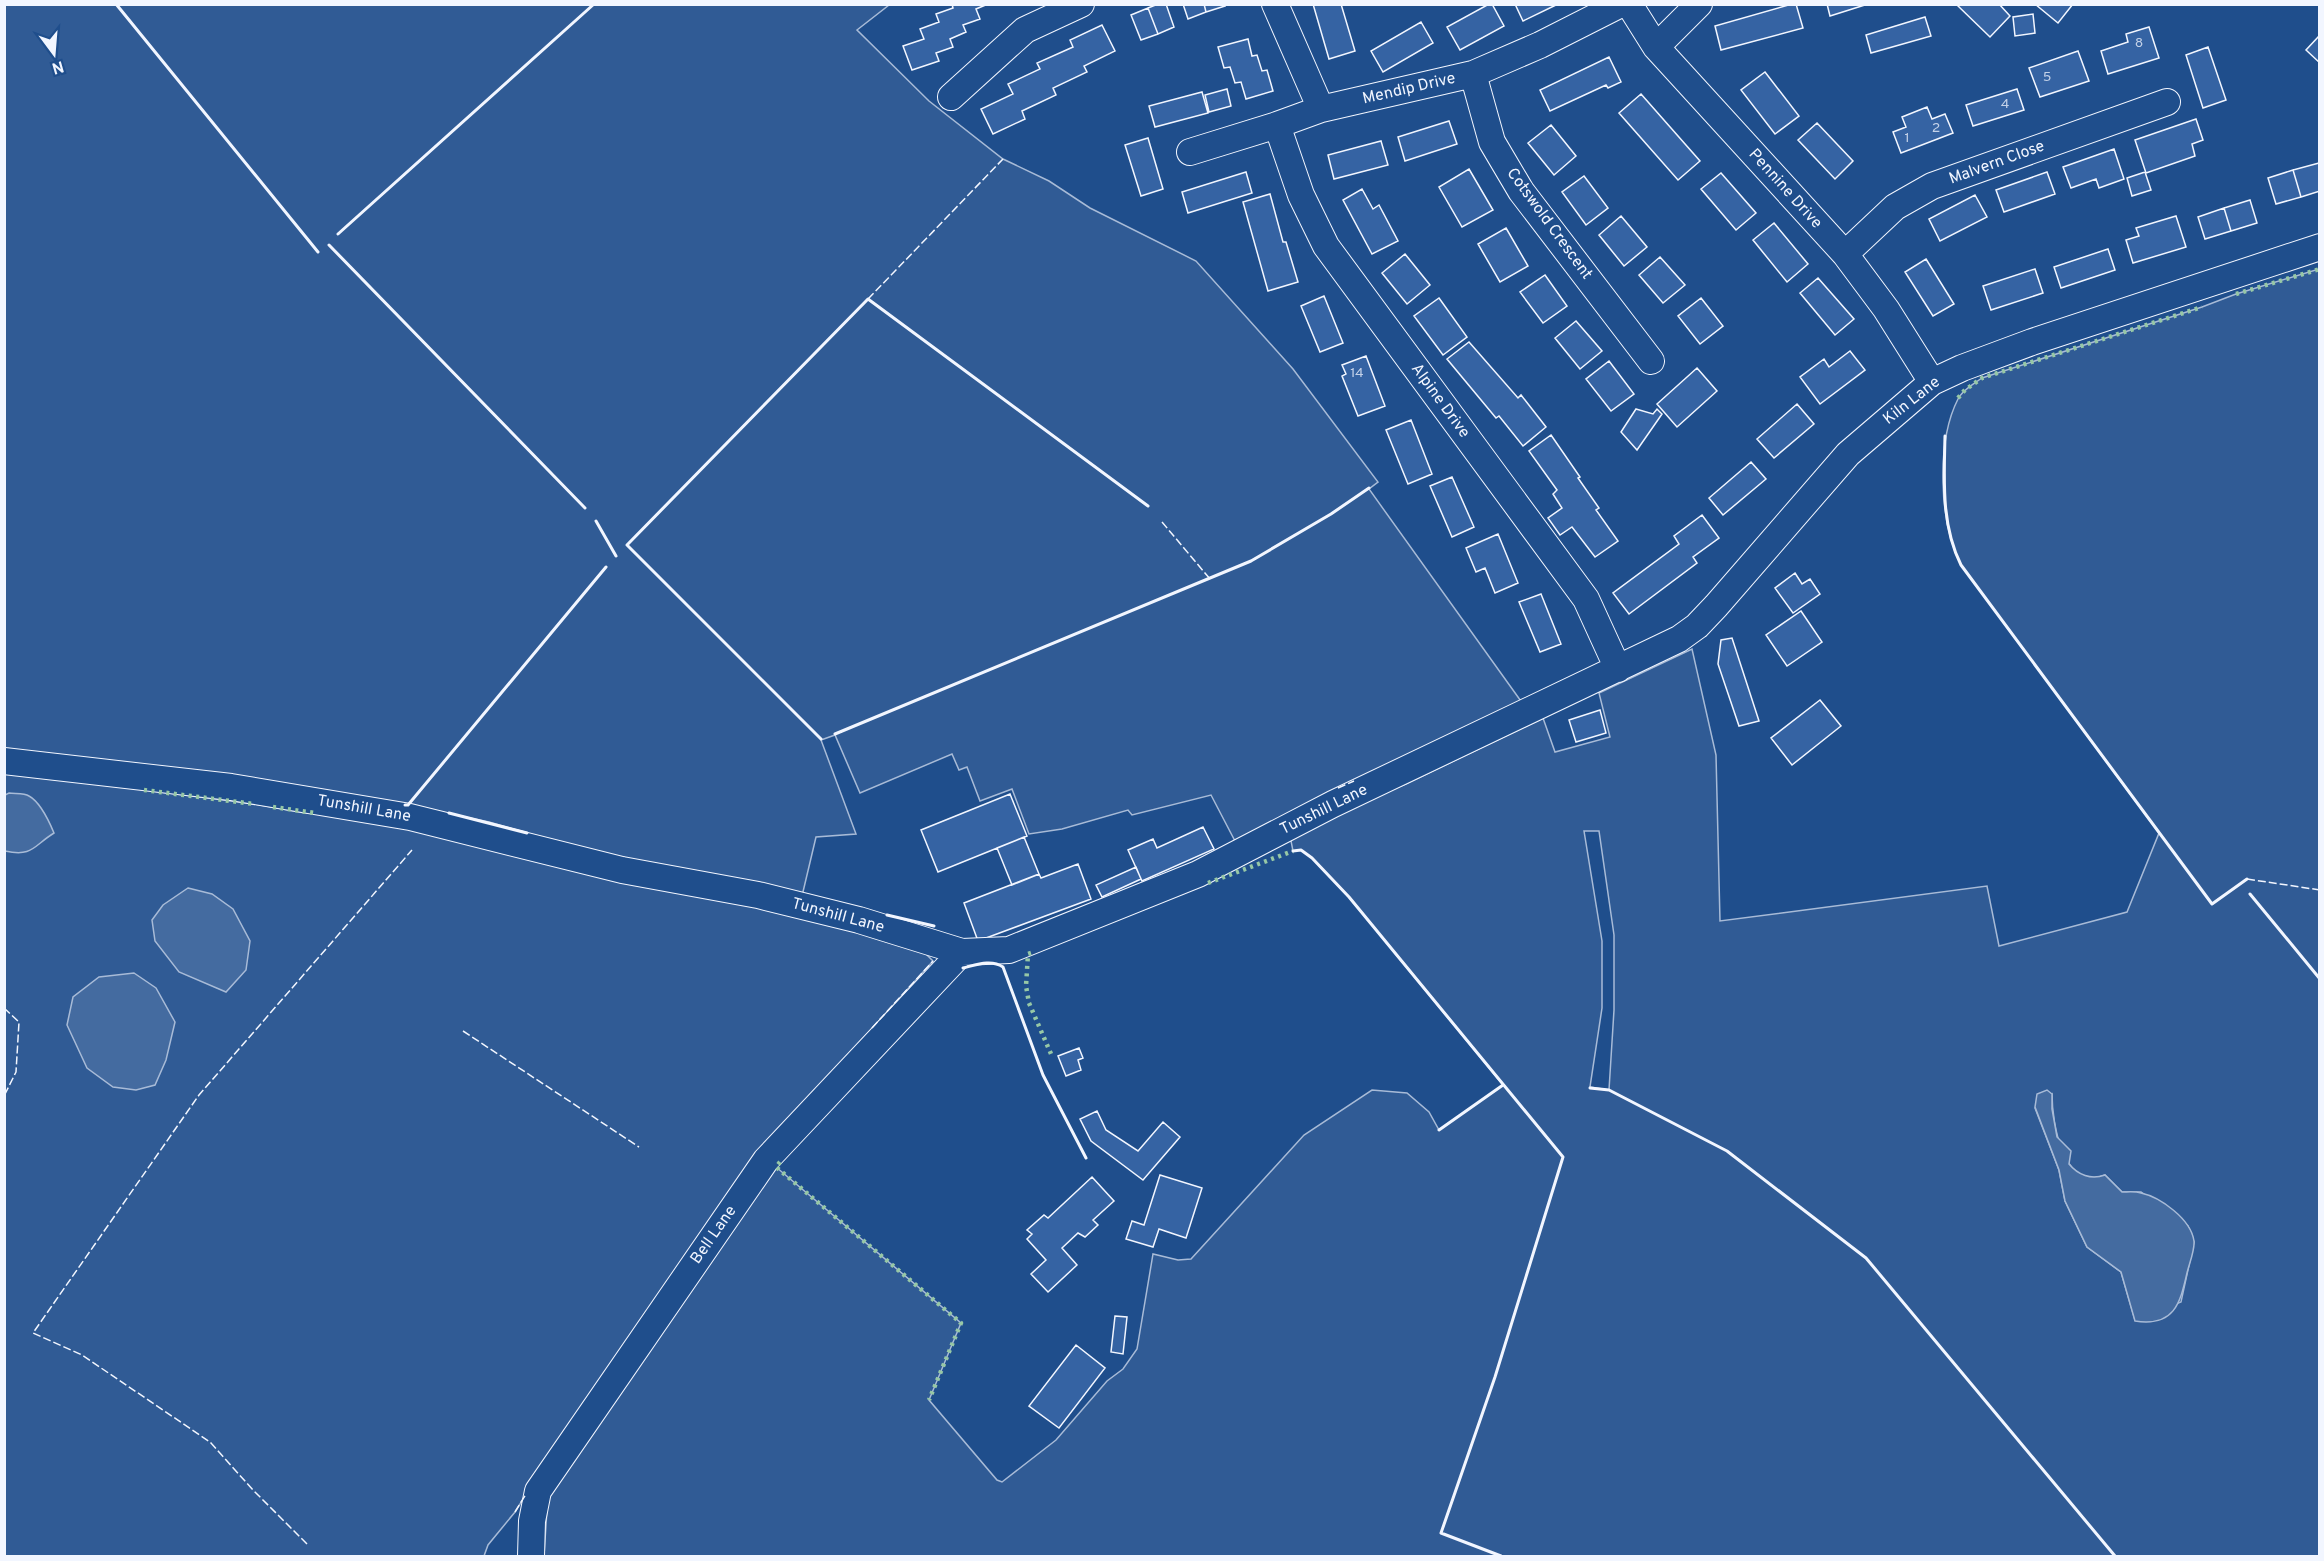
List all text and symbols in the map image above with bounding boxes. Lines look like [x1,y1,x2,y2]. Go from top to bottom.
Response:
north arrow [24,24,84,84]
house number: 8 [2135,35,2143,52]
text: N [49,55,66,78]
street label: Mendip Drive [1361,69,1457,109]
house number: 5 [2043,69,2051,86]
house number: 4 [2001,96,2009,113]
house number: 2 [1932,120,1940,137]
house number: 1 [1904,130,1910,147]
street label: Malvern Close [1947,136,2047,190]
street label: Pennine Drive [1744,145,1826,233]
street label: Cotswold Crescent [1502,164,1596,284]
street label: Alpine Drive [1406,360,1474,442]
house number: 14 [1350,365,1364,382]
street label: Kiln Lane [1879,372,1945,430]
street label: Tunshill Lane [1277,780,1371,840]
street label: Tunshill Lane [316,791,412,827]
street label: Tunshill Lane [790,894,886,938]
street label: Bell Lane [687,1202,741,1268]

